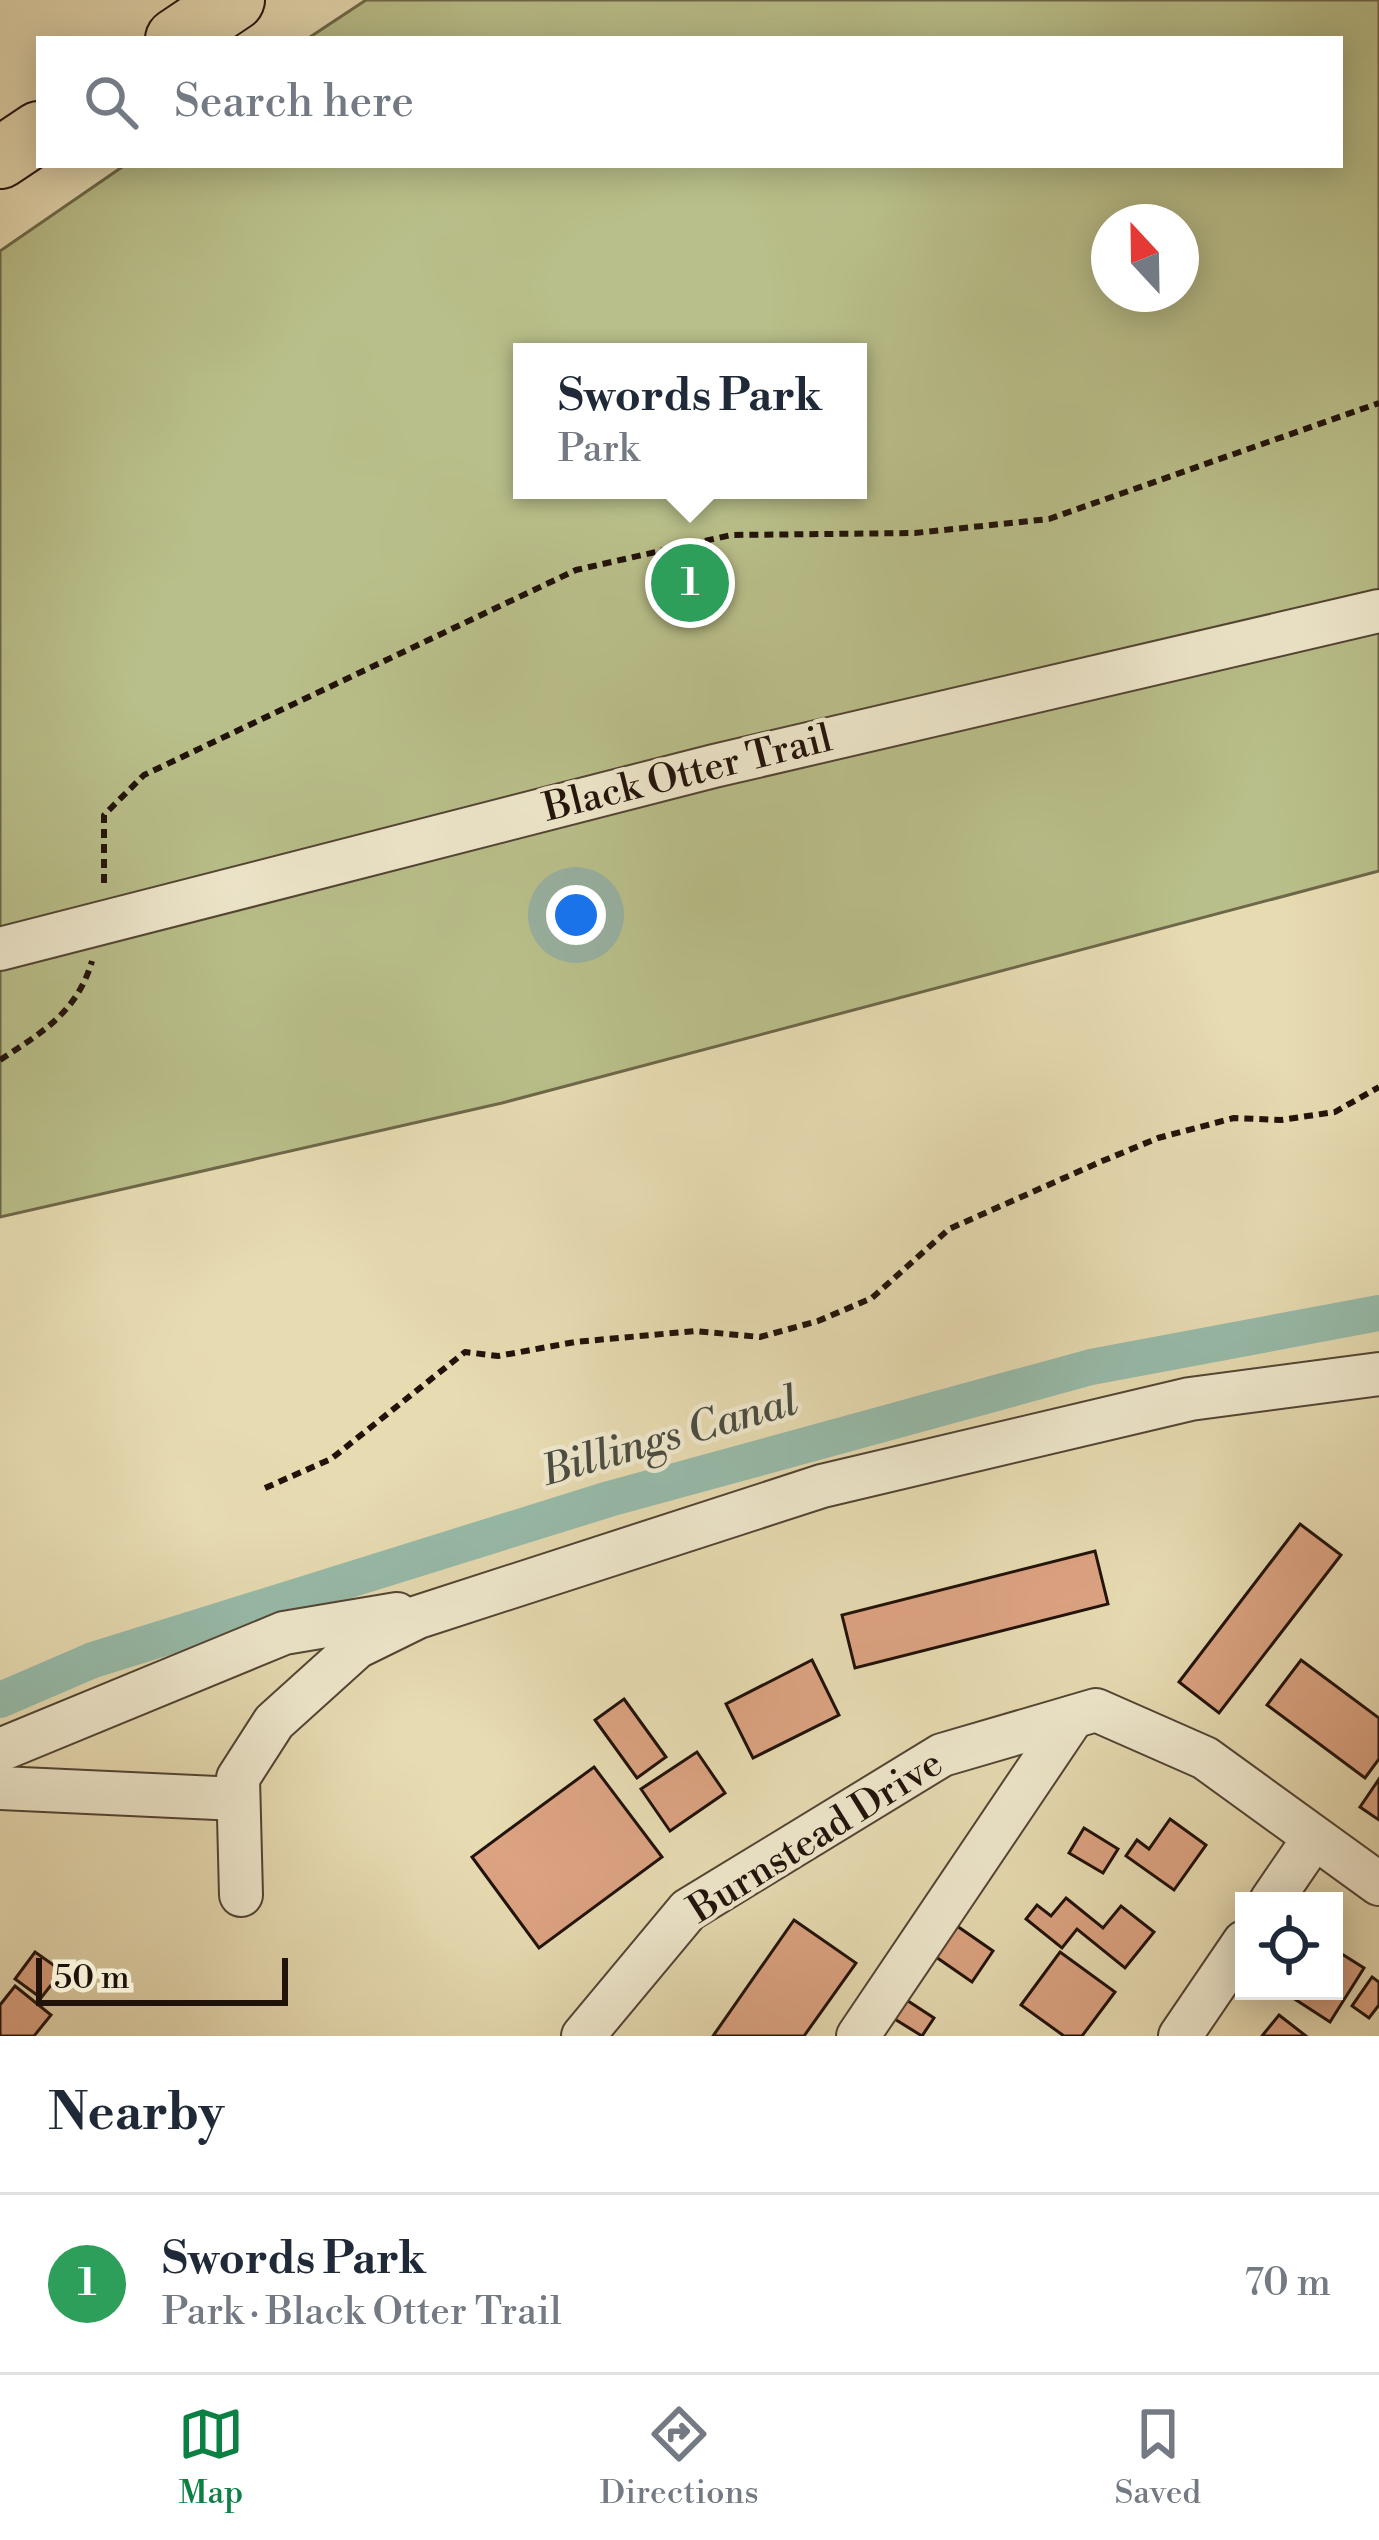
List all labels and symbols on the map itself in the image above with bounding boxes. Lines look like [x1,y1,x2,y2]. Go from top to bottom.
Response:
north arrow [1091,204,1199,312]
pin: 1 [651,538,729,628]
street label: Black Otter Trail [538,714,837,834]
your location [546,885,606,945]
water label: Billings Canal [535,1375,805,1499]
street label: Burnstead Drive [679,1739,952,1935]
scale bar [36,1952,288,2005]

